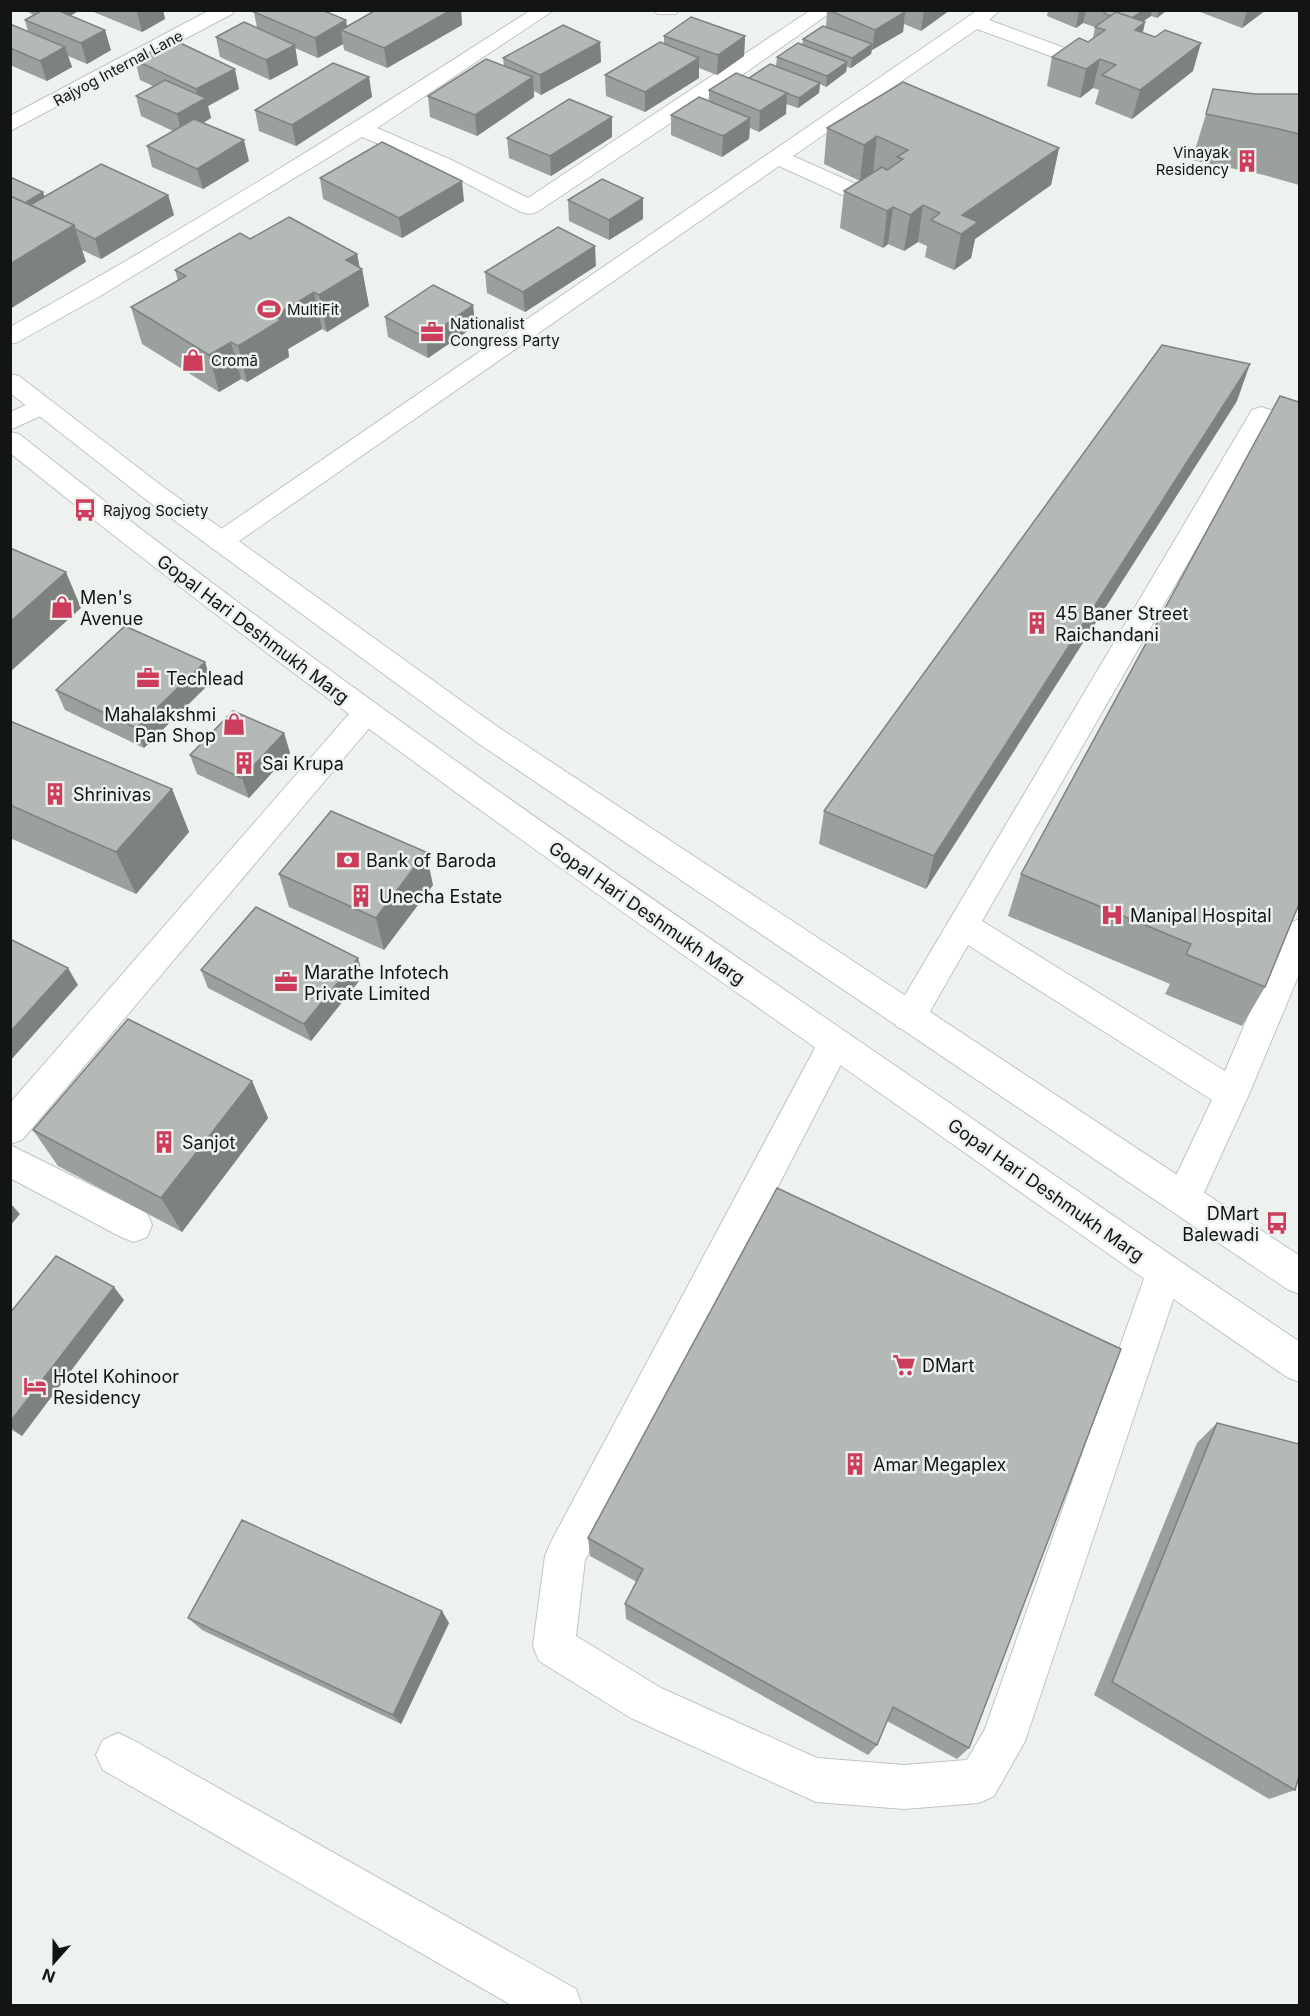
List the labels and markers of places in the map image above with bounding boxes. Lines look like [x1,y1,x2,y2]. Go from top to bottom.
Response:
place label: Vinayak Residency [1156,143,1230,179]
building icon: Vinayak Residency [1234,148,1260,174]
sports icon: MultiFit [256,296,282,322]
place label: MultiFit [287,300,339,319]
place label: Nationalist Congress Party [450,314,560,350]
office icon: Nationalist Congress Party [419,319,445,345]
shop icon: Cromā [180,347,206,373]
place label: Cromā [211,351,258,370]
bus stop icon: Rajyog Society [72,497,98,523]
place label: Rajyog Society [103,501,209,520]
place label: Men's Avenue [80,587,143,629]
shop icon: Men's Avenue [49,594,75,620]
place label: 45 Baner Street Raichandani [1055,603,1188,645]
building icon: 45 Baner Street Raichandani [1024,610,1050,636]
office icon: Techlead [135,665,161,691]
place label: Techlead [166,668,244,689]
place label: Mahalakshmi Pan Shop [104,704,216,746]
shop icon: Mahalakshmi Pan Shop [221,711,247,737]
building icon: Sai Krupa [231,750,257,776]
place label: Sai Krupa [262,753,344,774]
building icon: Shrinivas [42,781,68,807]
place label: Shrinivas [73,784,151,805]
bank icon: Bank of Baroda [335,847,361,873]
place label: Bank of Baroda [366,850,496,871]
building icon: Unecha Estate [348,883,374,909]
place label: Unecha Estate [379,886,502,907]
hospital icon: Manipal Hospital [1099,902,1125,928]
place label: Manipal Hospital [1130,905,1272,926]
place label: Marathe Infotech Private Limited [304,962,449,1004]
office icon: Marathe Infotech Private Limited [273,969,299,995]
building icon: Sanjot [151,1129,177,1155]
place label: Sanjot [182,1132,235,1153]
place label: DMart Balewadi [1182,1203,1259,1245]
bus stop icon: DMart Balewadi [1264,1210,1290,1236]
supermarket icon: DMart [891,1352,917,1378]
place label: DMart [922,1355,974,1376]
place label: Hotel Kohinoor Residency [53,1366,179,1408]
hotel icon: Hotel Kohinoor Residency [22,1373,48,1399]
building icon: Amar Megaplex [842,1451,868,1477]
place label: Amar Megaplex [873,1454,1007,1475]

